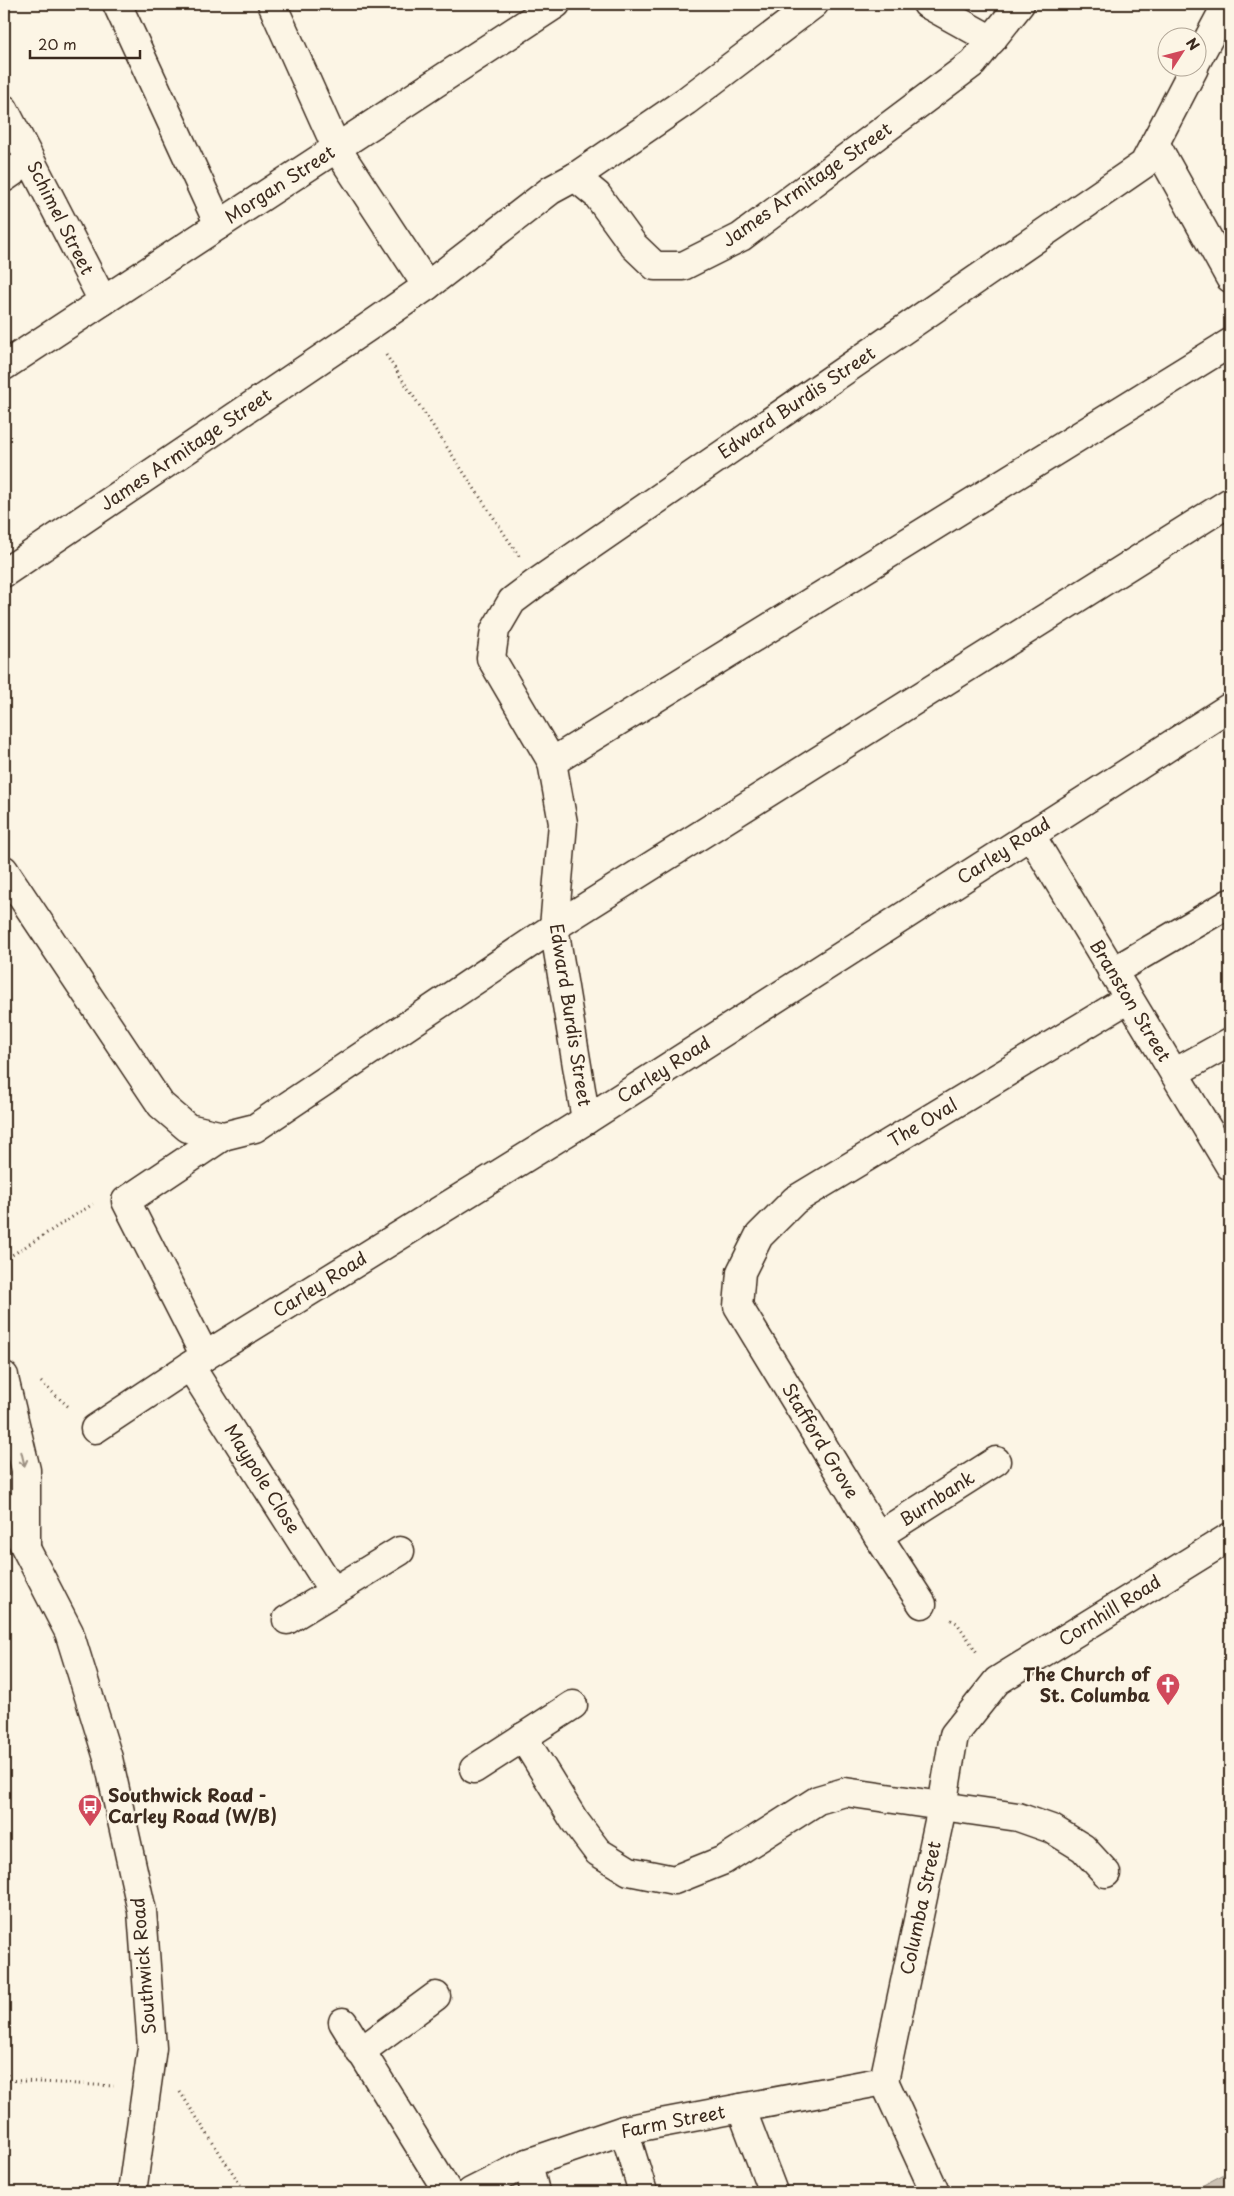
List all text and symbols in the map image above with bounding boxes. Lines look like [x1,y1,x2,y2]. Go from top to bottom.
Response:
scale bar [30,28,140,60]
north arrow [1156,28,1206,78]
text: 20 m [38,32,77,55]
text: N [1181,33,1205,55]
street label: James Armitage Street [716,115,897,253]
street label: Morgan Street [219,138,340,230]
street label: Schimel Street [21,156,102,279]
street label: Edward Burdis Street [712,339,880,465]
street label: James Armitage Street [94,381,277,516]
street label: Carley Road [951,809,1055,890]
street label: Edward Burdis Street [544,921,599,1108]
street label: Branston Street [1084,934,1178,1066]
street label: Carley Road [611,1028,715,1109]
street label: The Oval [882,1090,962,1153]
street label: Carley Road [267,1244,372,1323]
street label: Stafford Grove [776,1377,867,1503]
street label: Maypole Close [219,1418,308,1538]
one-way arrow [19,1451,28,1467]
street label: Burnbank [893,1463,979,1532]
street label: Cornhill Road [1053,1567,1166,1652]
place label: The Church of St. Columba [1023,1660,1152,1708]
church icon: The Church of St. Columba [1155,1672,1181,1706]
place label: Southwick Road - Carley Road (W/B) [108,1781,277,1829]
bus stop icon: Southwick Road - Carley Road (W/B) [77,1793,103,1827]
street label: Columba Street [892,1838,947,1977]
street label: Southwick Road [123,1897,162,2036]
street label: Farm Street [618,2097,727,2144]

